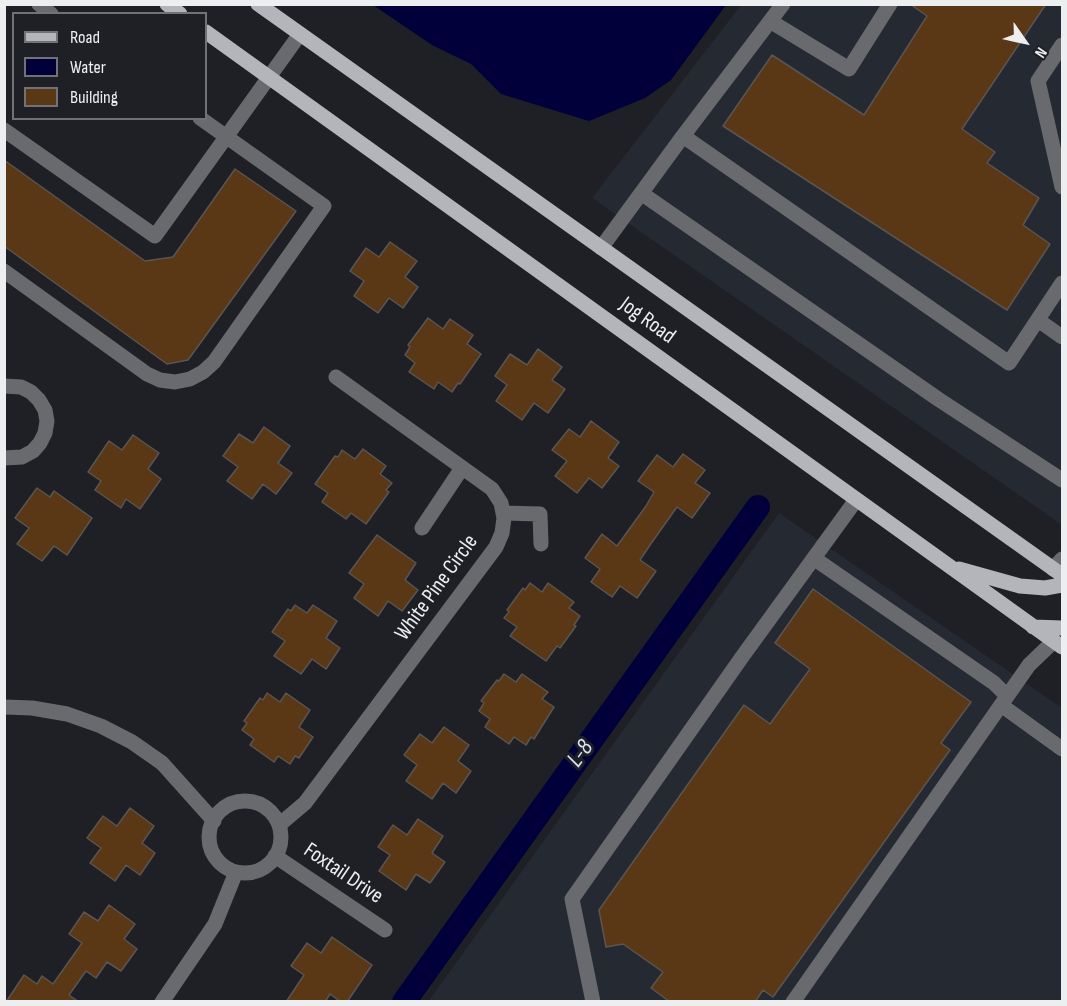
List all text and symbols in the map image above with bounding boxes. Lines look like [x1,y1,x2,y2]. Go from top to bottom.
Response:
legend [12,12,207,120]
north arrow [995,12,1055,72]
text: Road [70,27,100,48]
text: N [1030,43,1051,61]
text: Water [70,57,106,78]
text: Building [70,87,118,108]
street label: Jog Road [614,292,680,350]
street label: White Pine Circle [390,530,484,646]
water label: L-8 [562,735,600,773]
street label: Foxtail Drive [298,838,388,910]

